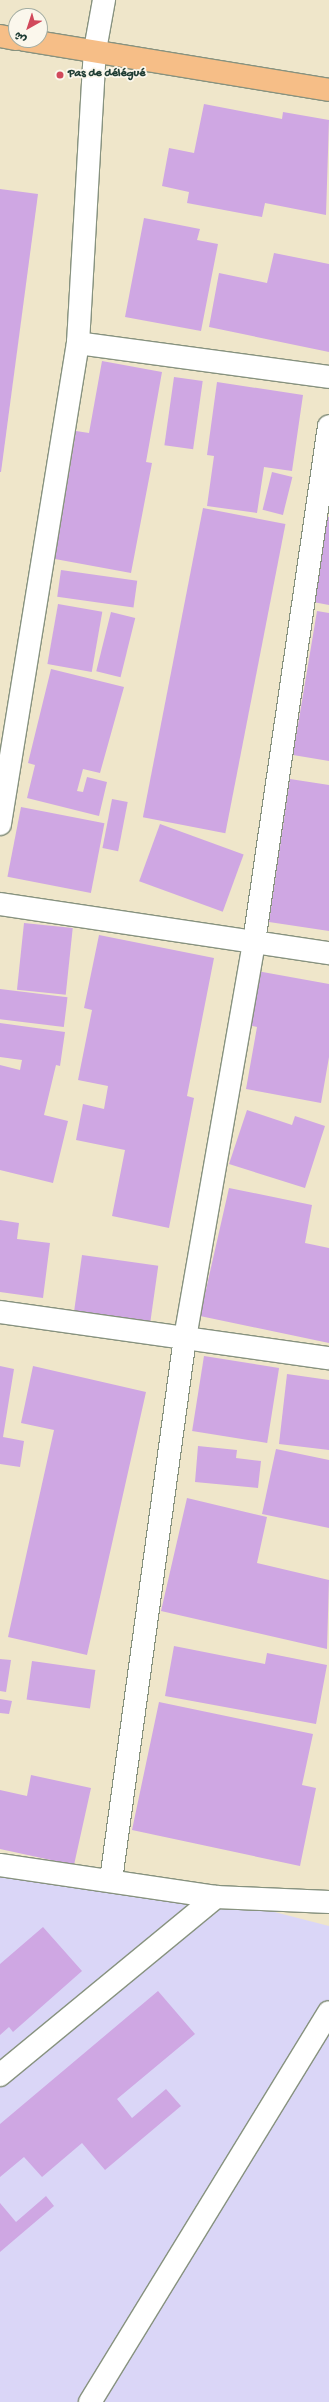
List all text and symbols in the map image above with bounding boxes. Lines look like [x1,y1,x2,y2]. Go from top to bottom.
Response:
north arrow [8,8,48,48]
text: ش [13,28,30,45]
place label: Pas de délégué [68,68,145,82]
marker: Pas de délégué [55,70,65,80]

